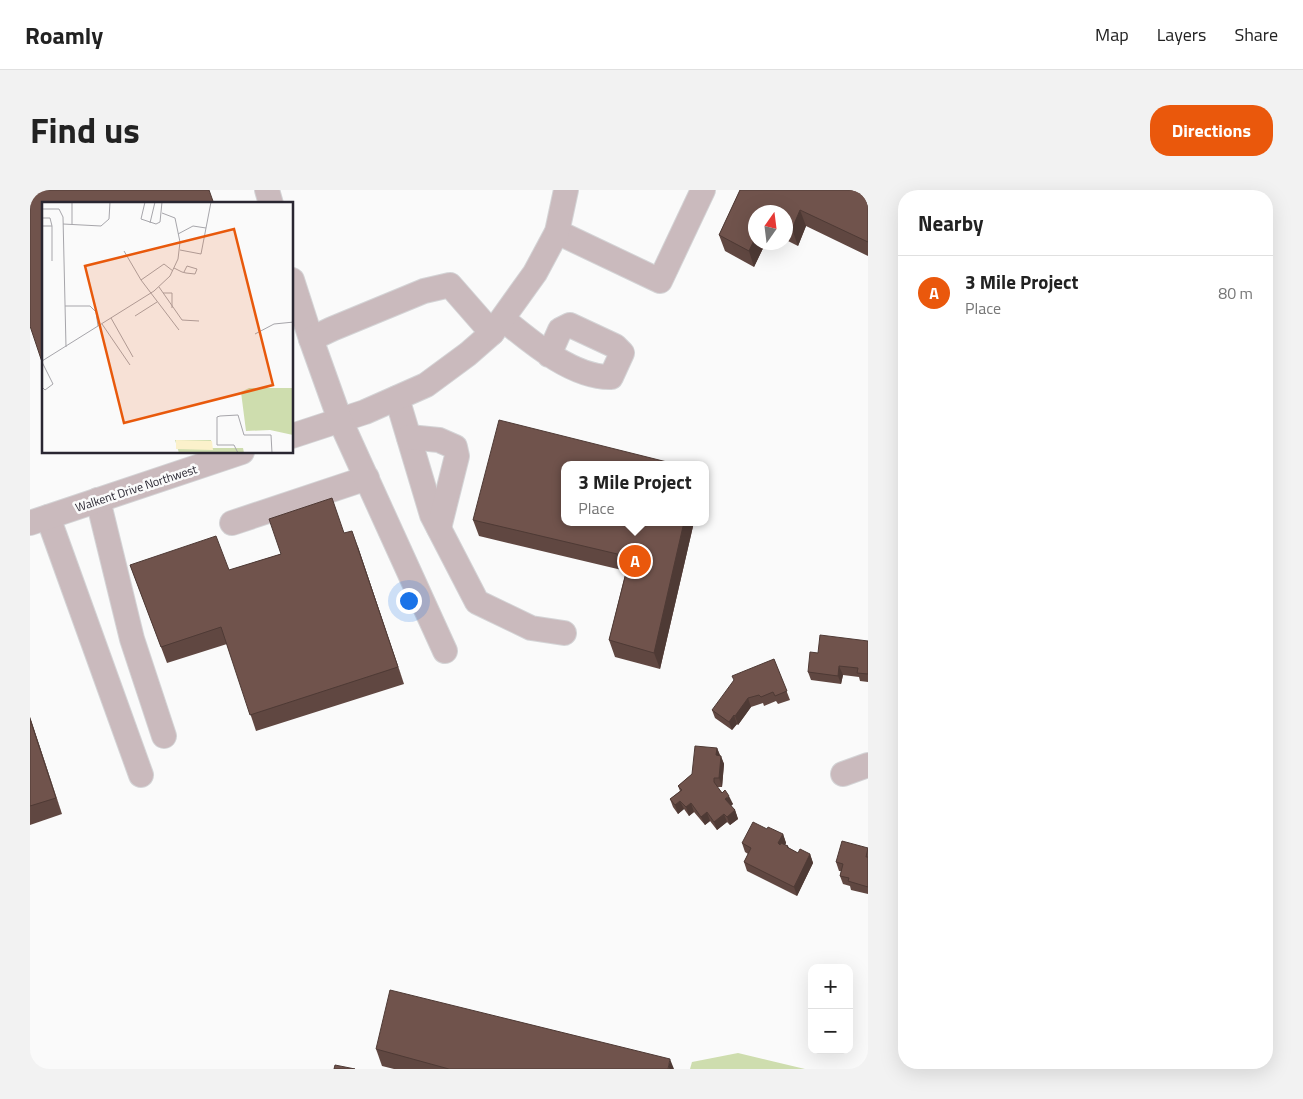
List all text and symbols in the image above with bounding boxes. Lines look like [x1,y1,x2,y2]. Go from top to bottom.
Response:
text: Roamly [25,17,103,53]
text: Map [1095,21,1129,48]
text: Layers [1157,21,1206,48]
text: Share [1234,21,1278,48]
text: Find us [30,103,140,157]
button: Directions [1150,105,1273,156]
inset map [42,202,294,454]
north arrow [748,205,793,250]
text: Nearby [918,207,983,239]
text: 3 Mile Project [965,267,1078,296]
text: A [929,281,939,305]
text: 80 m [1218,281,1253,305]
text: Place [965,296,1001,320]
street label: Walkent Drive Northwest [73,459,200,517]
popup [561,461,709,526]
text: 3 Mile Project [578,467,692,496]
text: Place [578,496,614,520]
pin: A [619,542,651,580]
your location [396,588,422,614]
map controls [808,964,853,1054]
button: + [808,964,853,1009]
button: − [808,1009,853,1054]

